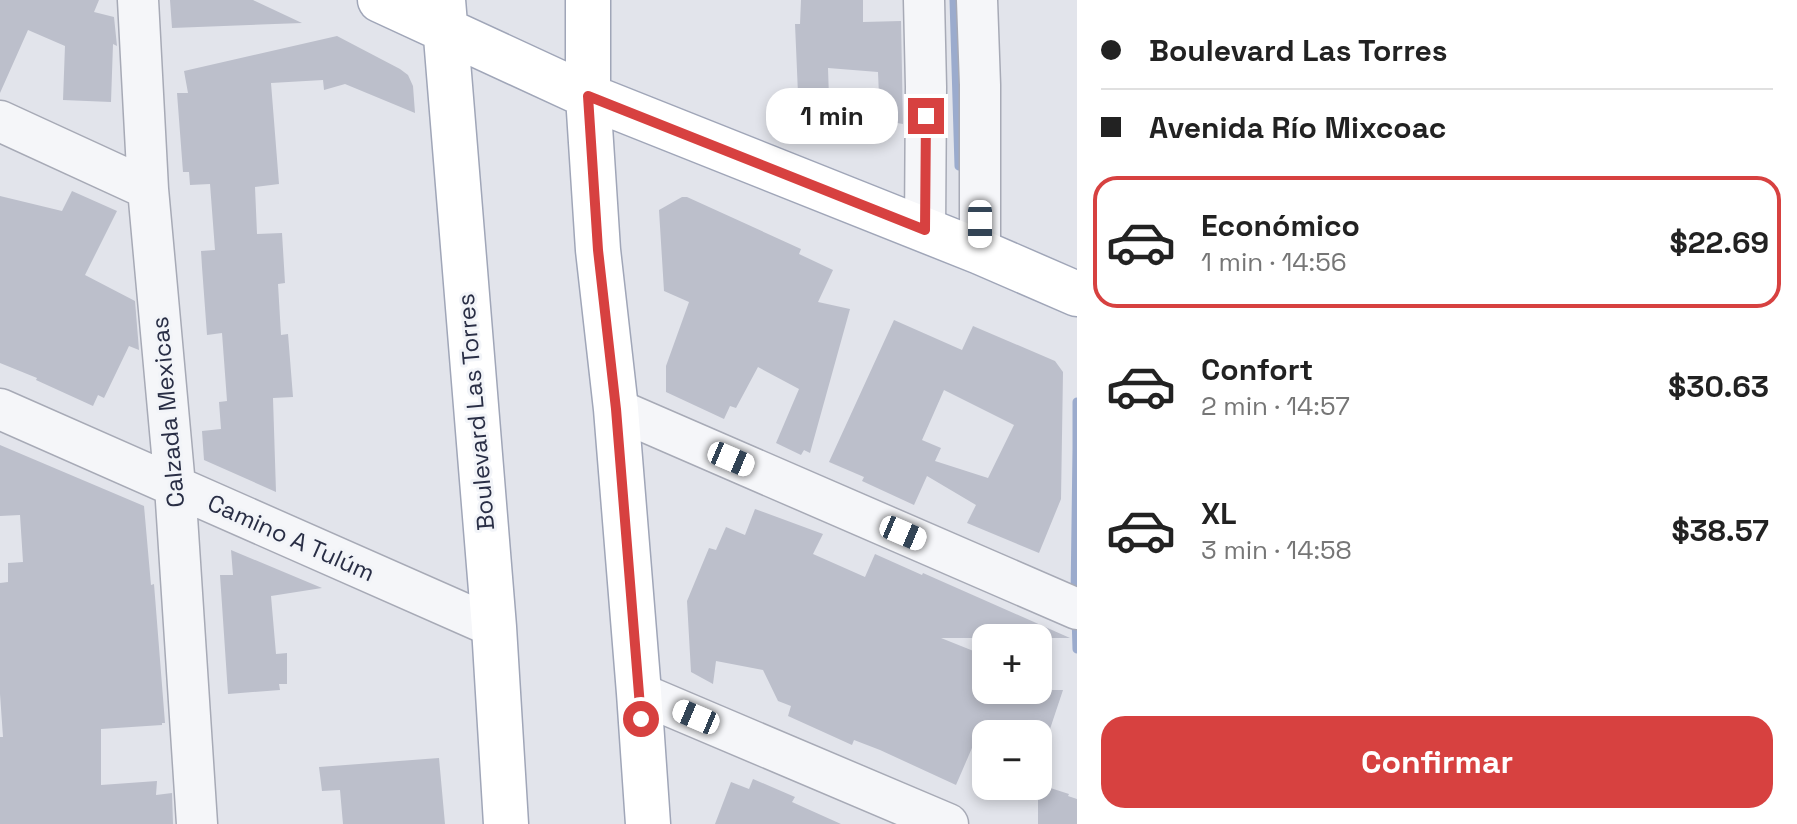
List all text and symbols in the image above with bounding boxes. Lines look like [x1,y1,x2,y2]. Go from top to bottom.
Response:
text: Boulevard Las Torres [1149,31,1448,70]
callout: 1 min [766,88,898,144]
route end [908,98,944,134]
text: 1 min [800,99,864,133]
text: Avenida Río Mixcoac [1149,108,1446,147]
car [968,200,992,248]
icon: car [1105,206,1177,278]
text: Económico [1201,206,1360,245]
text: $22.69 [1669,223,1769,262]
text: 1 min · 14:56 [1201,245,1347,279]
street label: Boulevard Las Torres [450,292,501,532]
street label: Calzada Mexicas [144,315,191,509]
icon: car [1105,350,1177,422]
text: Confort [1201,350,1313,389]
text: $30.63 [1668,367,1769,406]
text: 2 min · 14:57 [1201,389,1350,423]
car [704,439,758,479]
street label: Camino A Tulúm [203,487,380,588]
icon: car [1105,494,1177,566]
text: XL [1201,494,1237,533]
text: $38.57 [1671,511,1769,550]
car [876,513,930,553]
text: 3 min · 14:58 [1201,533,1352,567]
map controls [972,624,1052,800]
button: + [972,624,1052,704]
car [669,697,723,737]
route start [623,701,659,737]
button: Confirmar [1101,716,1773,808]
button: − [972,720,1052,800]

